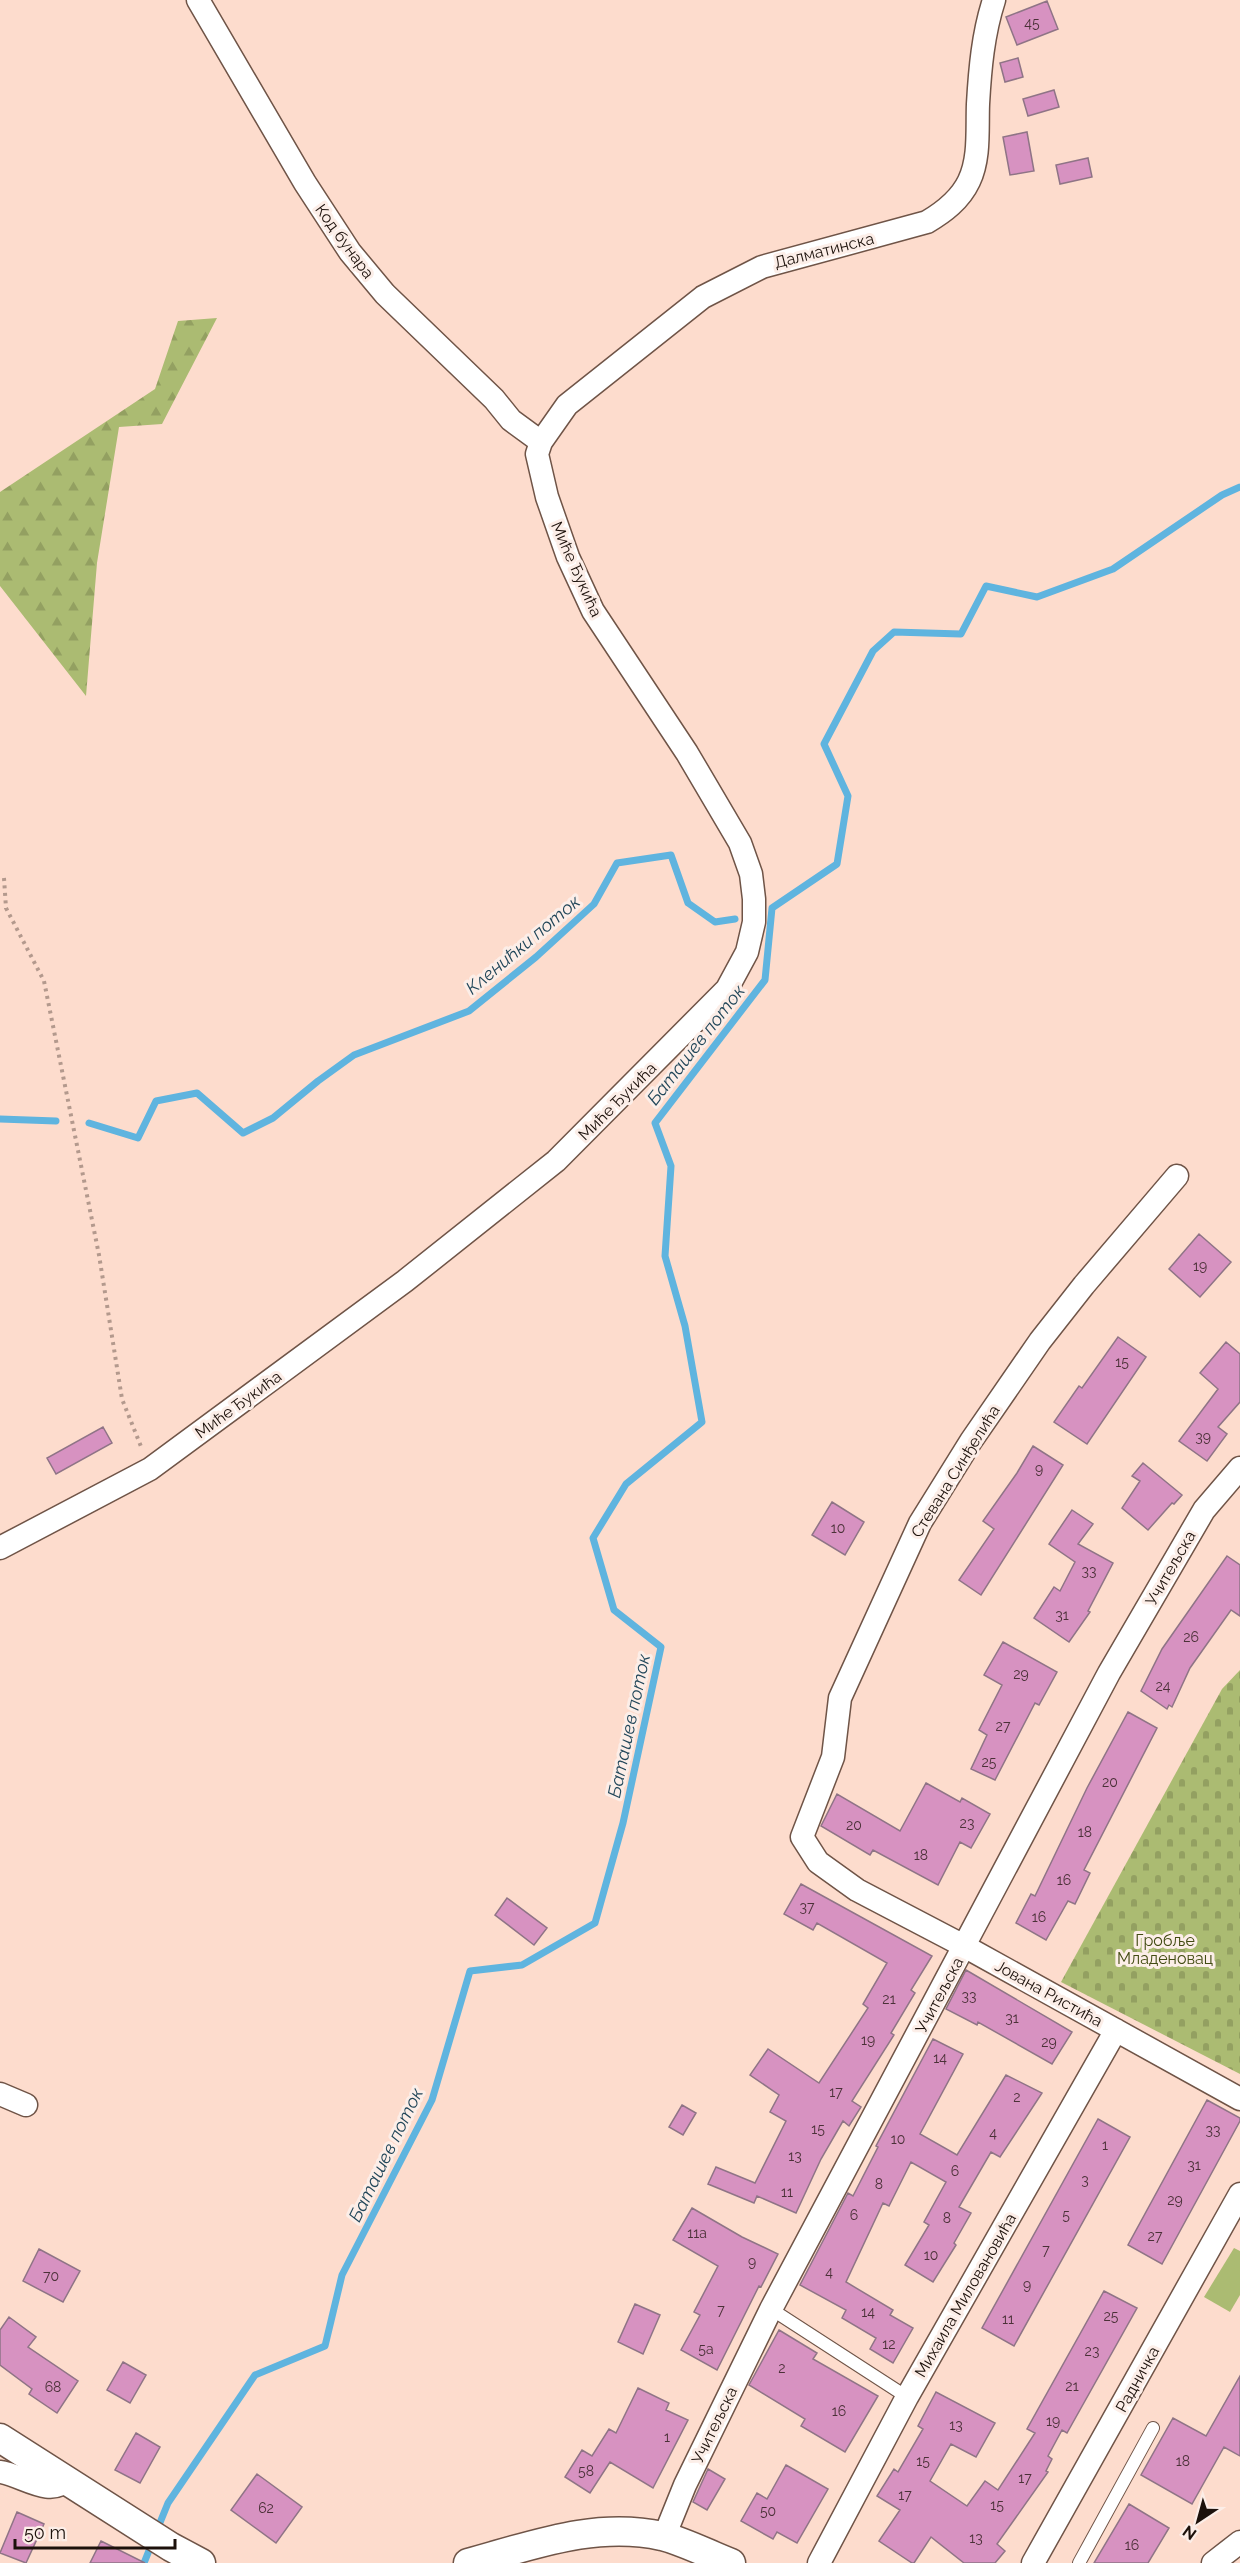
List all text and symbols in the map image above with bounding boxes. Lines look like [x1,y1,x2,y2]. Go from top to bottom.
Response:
house number: 45 [1024,15,1040,31]
street label: Код бунара [311,200,378,282]
street label: Далматинска [772,229,876,272]
street label: Миће Ђукића [547,519,606,620]
water label: Кленићки поток [461,891,584,998]
water label: Баташев поток [642,981,749,1109]
street label: Миће Ђукића [575,1059,660,1144]
house number: 19 [1193,1258,1207,1274]
house number: 15 [1115,1354,1129,1370]
street label: Миће Ђукића [191,1367,285,1442]
street label: Стевана Синђелића [907,1402,1004,1541]
house number: 39 [1195,1429,1211,1445]
house number: 9 [1035,1461,1043,1477]
house number: 10 [831,1520,845,1536]
street label: Учитељска [1141,1527,1199,1609]
house number: 33 [1082,1563,1096,1579]
house number: 31 [1055,1607,1069,1623]
house number: 26 [1183,1629,1199,1645]
water label: Баташев поток [603,1652,654,1800]
house number: 29 [1013,1666,1029,1682]
house number: 24 [1156,1678,1171,1694]
house number: 27 [996,1718,1011,1734]
house number: 25 [982,1754,997,1770]
house number: 20 [1102,1774,1118,1790]
house number: 23 [960,1815,974,1831]
house number: 20 [846,1817,862,1833]
house number: 18 [1078,1824,1092,1840]
house number: 18 [914,1847,928,1863]
house number: 16 [1057,1872,1071,1888]
house number: 37 [800,1899,815,1915]
house number: 16 [1032,1909,1046,1925]
park label: Гробље Младеновац [1117,1931,1213,1968]
street label: Учитељска [912,1954,967,2036]
street label: Јована Ристића [992,1956,1106,2031]
house number: 33 [962,1988,976,2004]
house number: 21 [882,1991,896,2007]
house number: 31 [1005,2010,1019,2026]
house number: 19 [861,2032,875,2048]
house number: 29 [1041,2034,1057,2050]
house number: 14 [933,2050,947,2066]
water label: Баташев поток [344,2084,427,2225]
house number: 17 [829,2084,843,2100]
house number: 2 [1013,2089,1021,2105]
house number: 15 [811,2121,825,2137]
house number: 33 [1206,2122,1220,2138]
house number: 4 [989,2125,997,2141]
house number: 10 [891,2131,905,2147]
house number: 1 [1102,2137,1108,2153]
house number: 13 [788,2148,802,2164]
house number: 31 [1187,2157,1201,2173]
house number: 6 [951,2163,959,2179]
house number: 3 [1081,2172,1089,2188]
house number: 8 [875,2176,883,2192]
house number: 11 [781,2184,793,2200]
house number: 29 [1167,2192,1183,2208]
house number: 6 [850,2207,858,2223]
house number: 5 [1062,2207,1070,2223]
street label: Михаила Миловановића [911,2210,1020,2381]
house number: 8 [943,2210,951,2226]
house number: 11a [687,2225,707,2241]
house number: 27 [1148,2228,1163,2244]
house number: 7 [1042,2242,1050,2258]
house number: 10 [924,2247,938,2263]
house number: 9 [748,2254,756,2270]
house number: 4 [825,2264,833,2280]
house number: 70 [43,2268,59,2284]
house number: 9 [1023,2277,1031,2293]
house number: 7 [717,2302,725,2318]
house number: 14 [861,2304,875,2320]
house number: 25 [1104,2308,1119,2324]
house number: 11 [1002,2311,1014,2327]
house number: 12 [882,2336,896,2352]
house number: 5a [698,2341,714,2357]
house number: 23 [1085,2343,1099,2359]
street label: Радничка [1112,2343,1163,2415]
house number: 2 [778,2360,786,2376]
house number: 21 [1065,2378,1079,2394]
house number: 68 [45,2379,61,2395]
street label: Учитељска [688,2384,741,2467]
house number: 16 [832,2403,846,2419]
house number: 19 [1046,2413,1060,2429]
house number: 13 [949,2417,963,2433]
house number: 1 [664,2429,670,2445]
house number: 15 [916,2453,930,2469]
house number: 18 [1176,2453,1190,2469]
house number: 58 [578,2463,594,2479]
house number: 17 [1018,2470,1032,2486]
house number: 17 [898,2487,912,2503]
north arrow [1168,2491,1228,2551]
house number: 15 [990,2497,1004,2513]
house number: 62 [258,2500,274,2516]
house number: 50 [760,2503,776,2519]
scale bar [15,2512,176,2550]
text: N [1179,2521,1200,2544]
text: 50 m [24,2522,66,2543]
house number: 13 [969,2530,983,2546]
house number: 16 [1125,2537,1139,2553]

